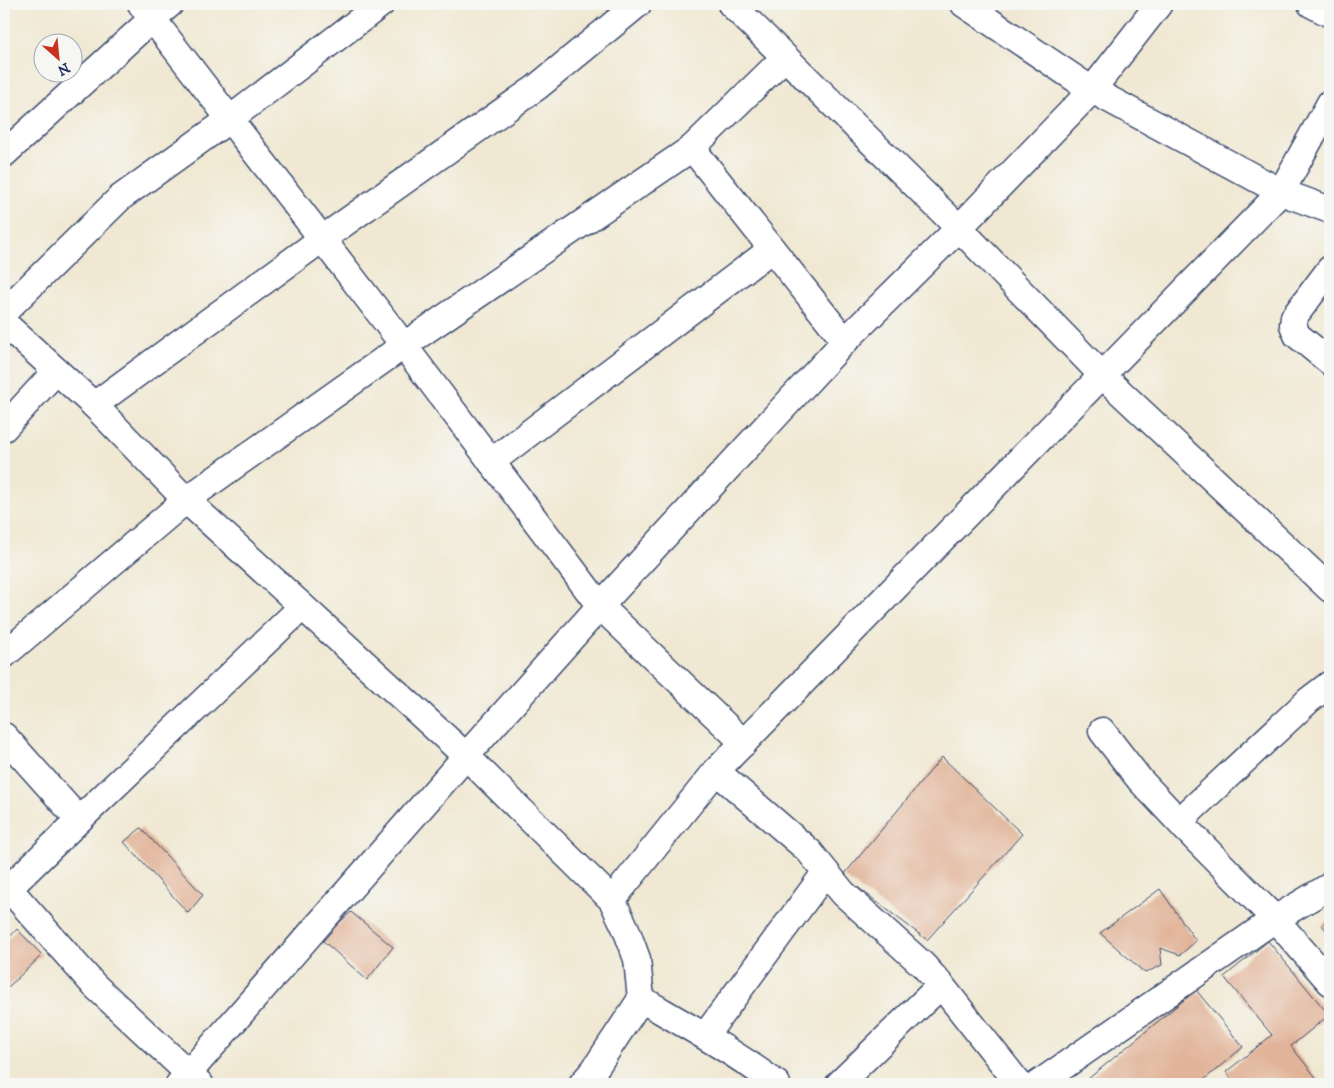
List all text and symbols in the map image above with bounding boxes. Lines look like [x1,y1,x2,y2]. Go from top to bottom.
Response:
north arrow [32,32,82,82]
text: N [54,58,73,80]

